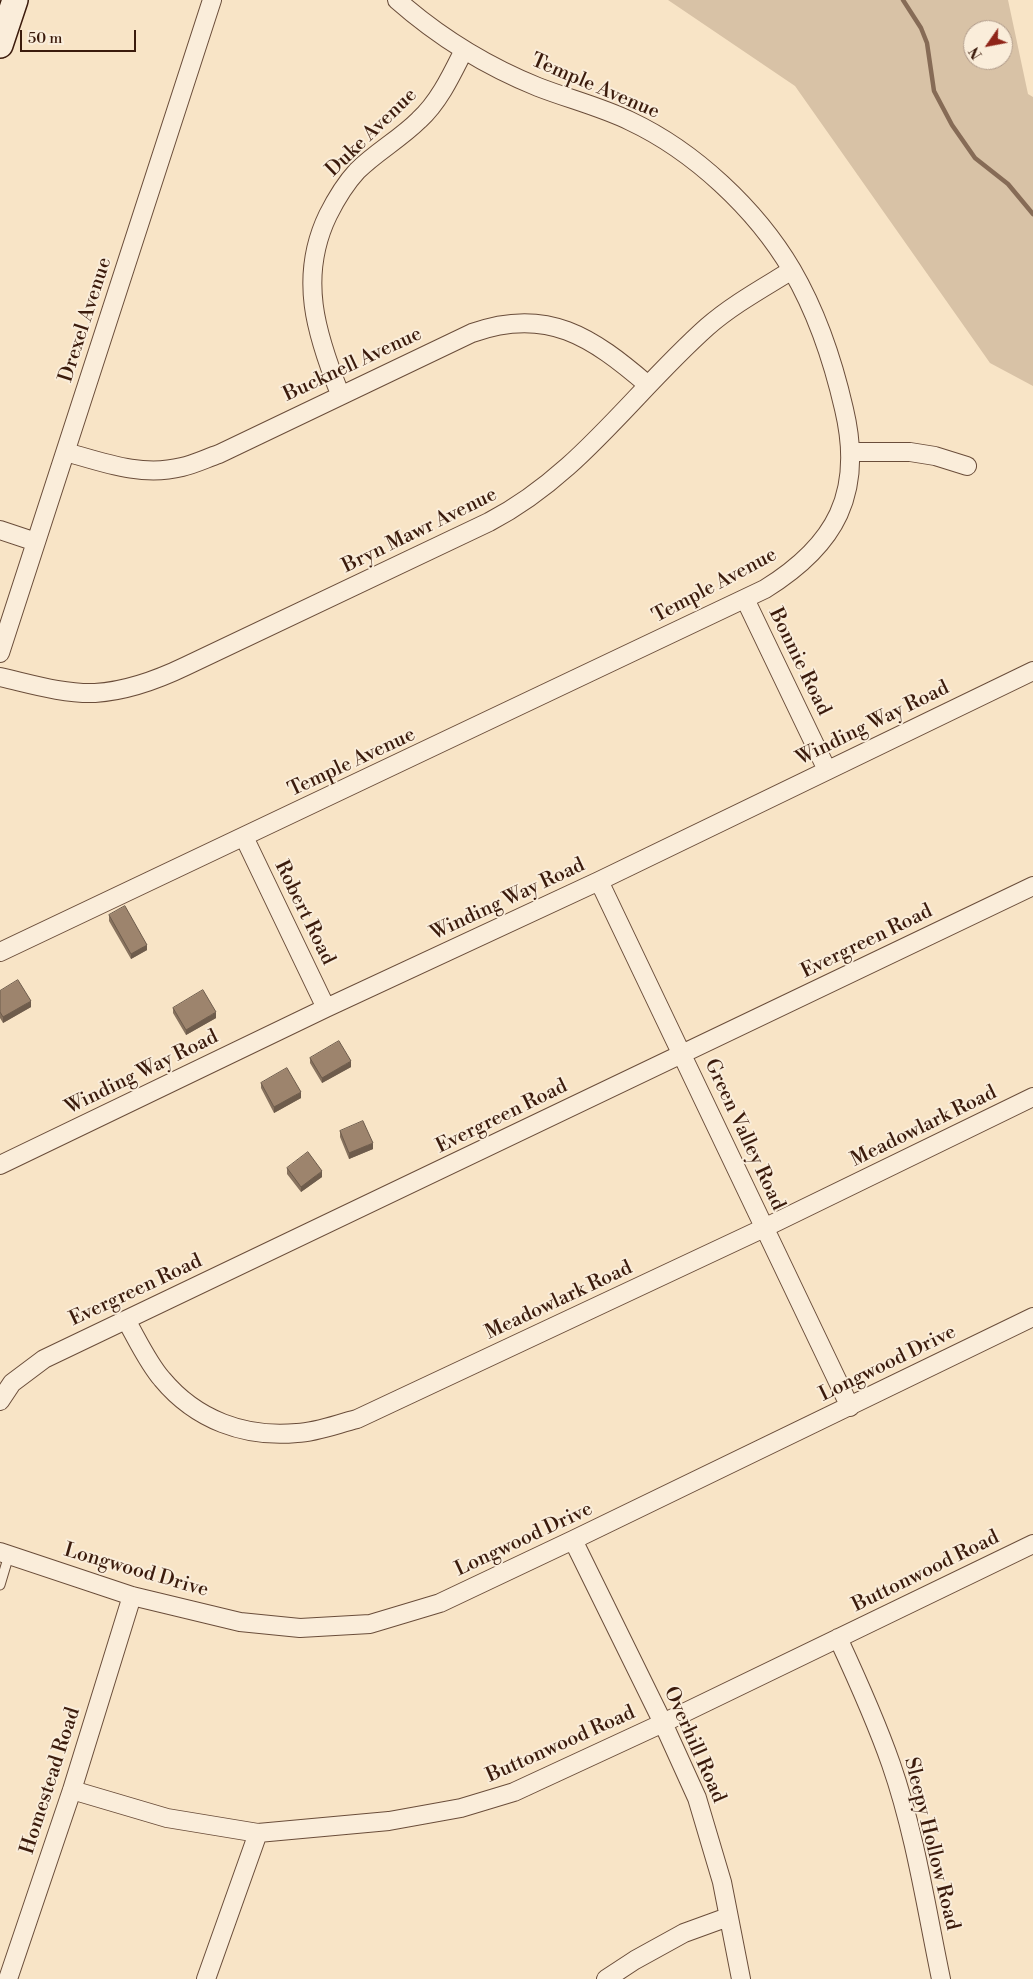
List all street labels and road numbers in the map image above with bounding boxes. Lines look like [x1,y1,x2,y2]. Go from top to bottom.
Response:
street label: Temple Avenue [527,49,663,125]
street label: Duke Avenue [321,84,423,182]
street label: Drexel Avenue [55,255,117,385]
street label: Bucknell Avenue [280,322,426,408]
street label: Bryn Mawr Avenue [339,483,501,579]
street label: Temple Avenue [649,543,781,629]
street label: Bonnie Road [763,604,835,720]
street label: Winding Way Road [793,677,953,771]
street label: Temple Avenue [285,723,419,803]
street label: Winding Way Road [427,854,589,946]
street label: Robert Road [268,857,340,969]
street label: Evergreen Road [797,900,937,984]
street label: Winding Way Road [62,1026,222,1120]
street label: Green Valley Road [698,1055,790,1215]
street label: Evergreen Road [432,1075,572,1159]
street label: Meadowlark Road [847,1081,1001,1173]
street label: Evergreen Road [66,1250,206,1332]
street label: Meadowlark Road [482,1256,636,1346]
street label: Longwood Drive [816,1321,960,1407]
street label: Longwood Drive [451,1498,597,1582]
street label: Buttonwood Road [849,1526,1003,1618]
street label: Longwood Drive [61,1539,211,1603]
street label: Overhill Road [658,1683,730,1807]
street label: Buttonwood Road [483,1701,639,1789]
street label: Homestead Road [16,1705,86,1857]
street label: Sleepy Hollow Road [898,1755,964,1933]

